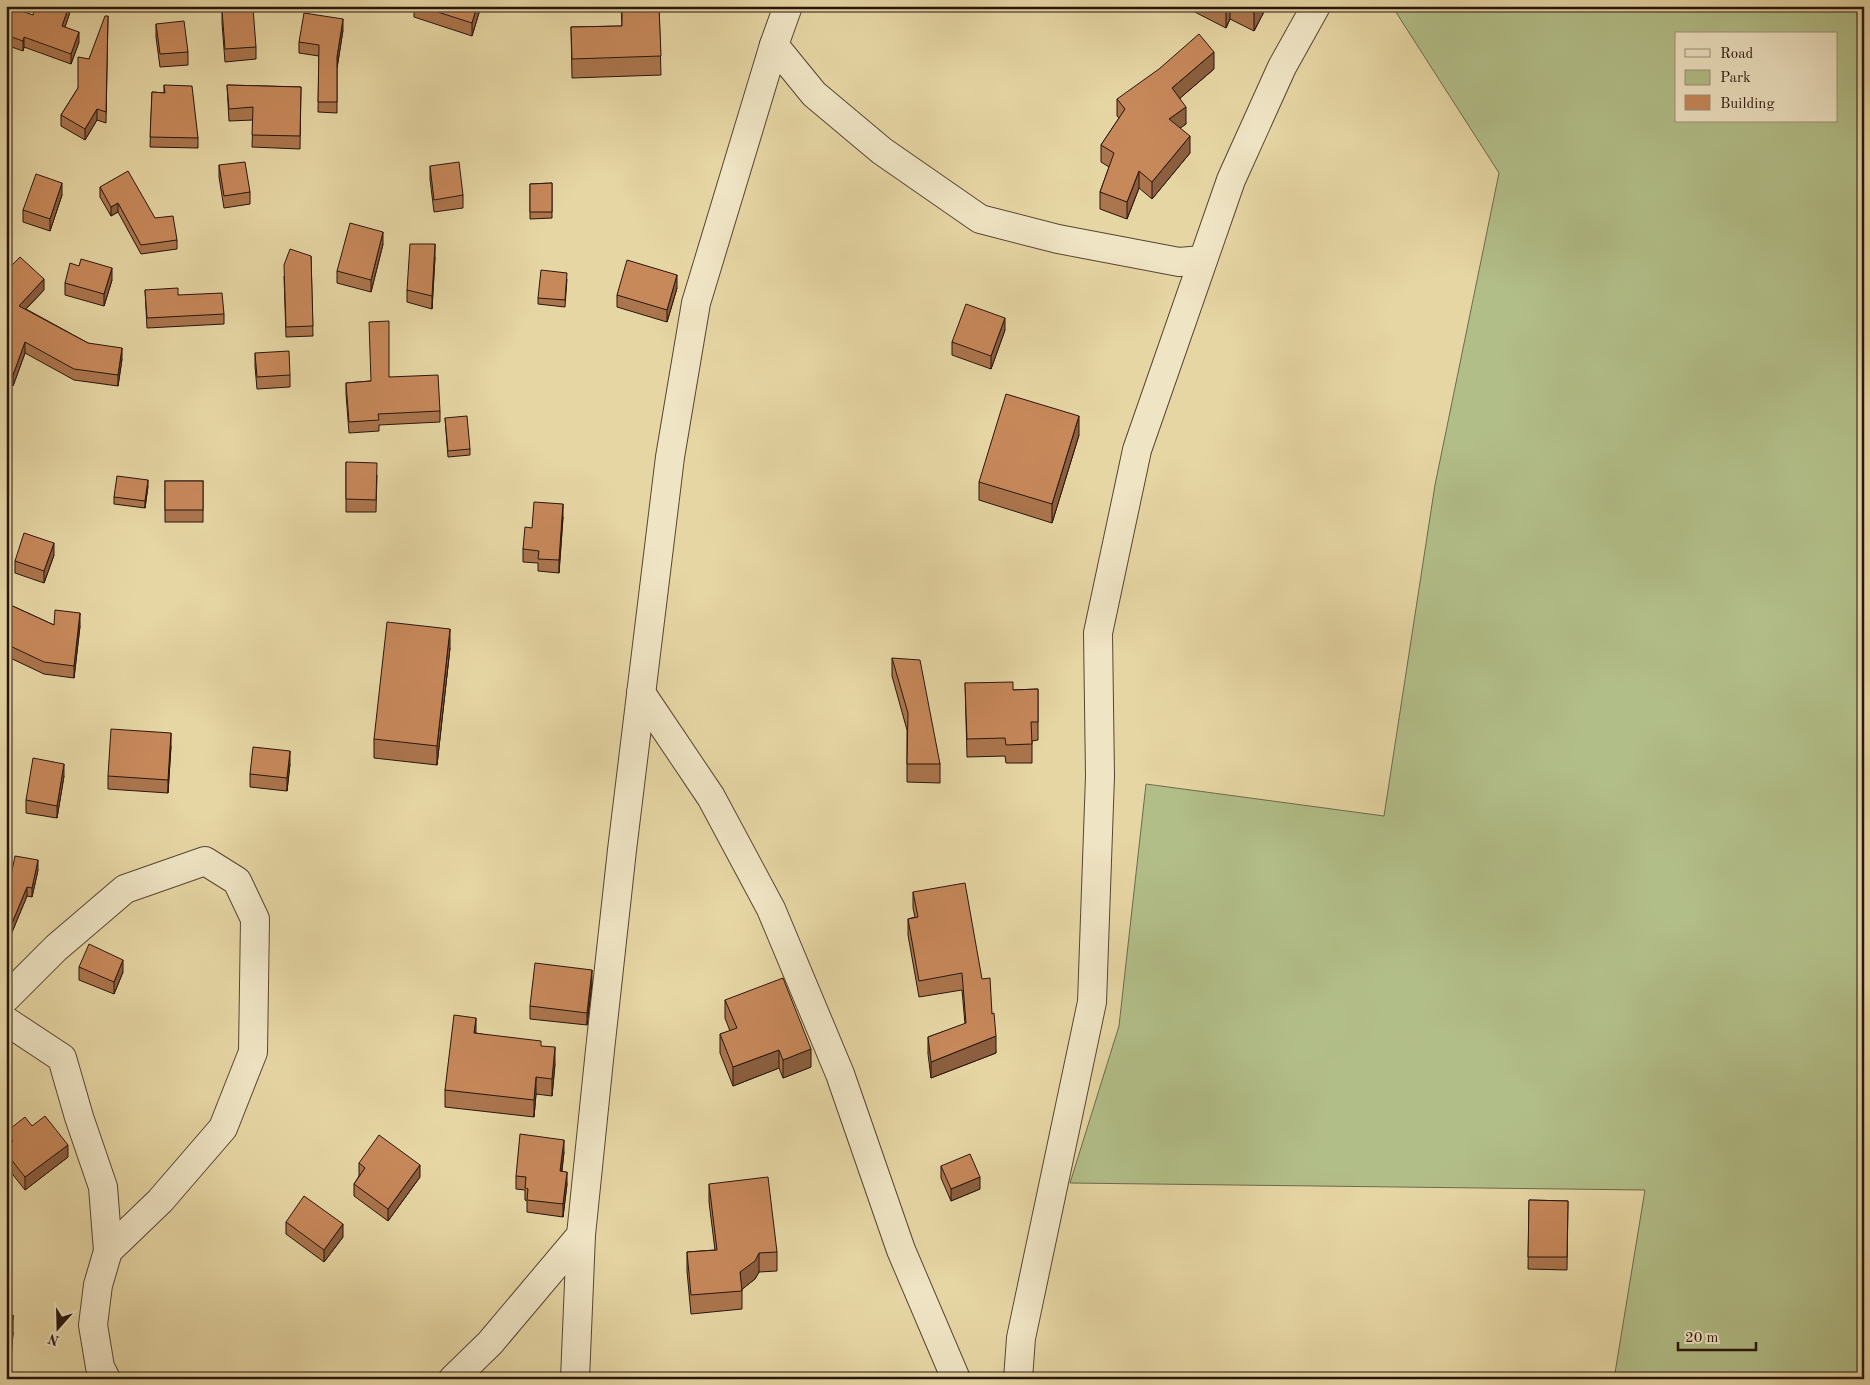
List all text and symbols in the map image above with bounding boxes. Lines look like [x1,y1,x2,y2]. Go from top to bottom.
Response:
legend [1675,32,1838,122]
text: Road [1720,47,1754,62]
text: Park [1720,71,1751,86]
text: Building [1720,97,1775,112]
north arrow [32,1302,82,1352]
scale bar [1678,1320,1755,1352]
text: N [46,1331,61,1348]
text: 20 m [1685,1331,1719,1346]

